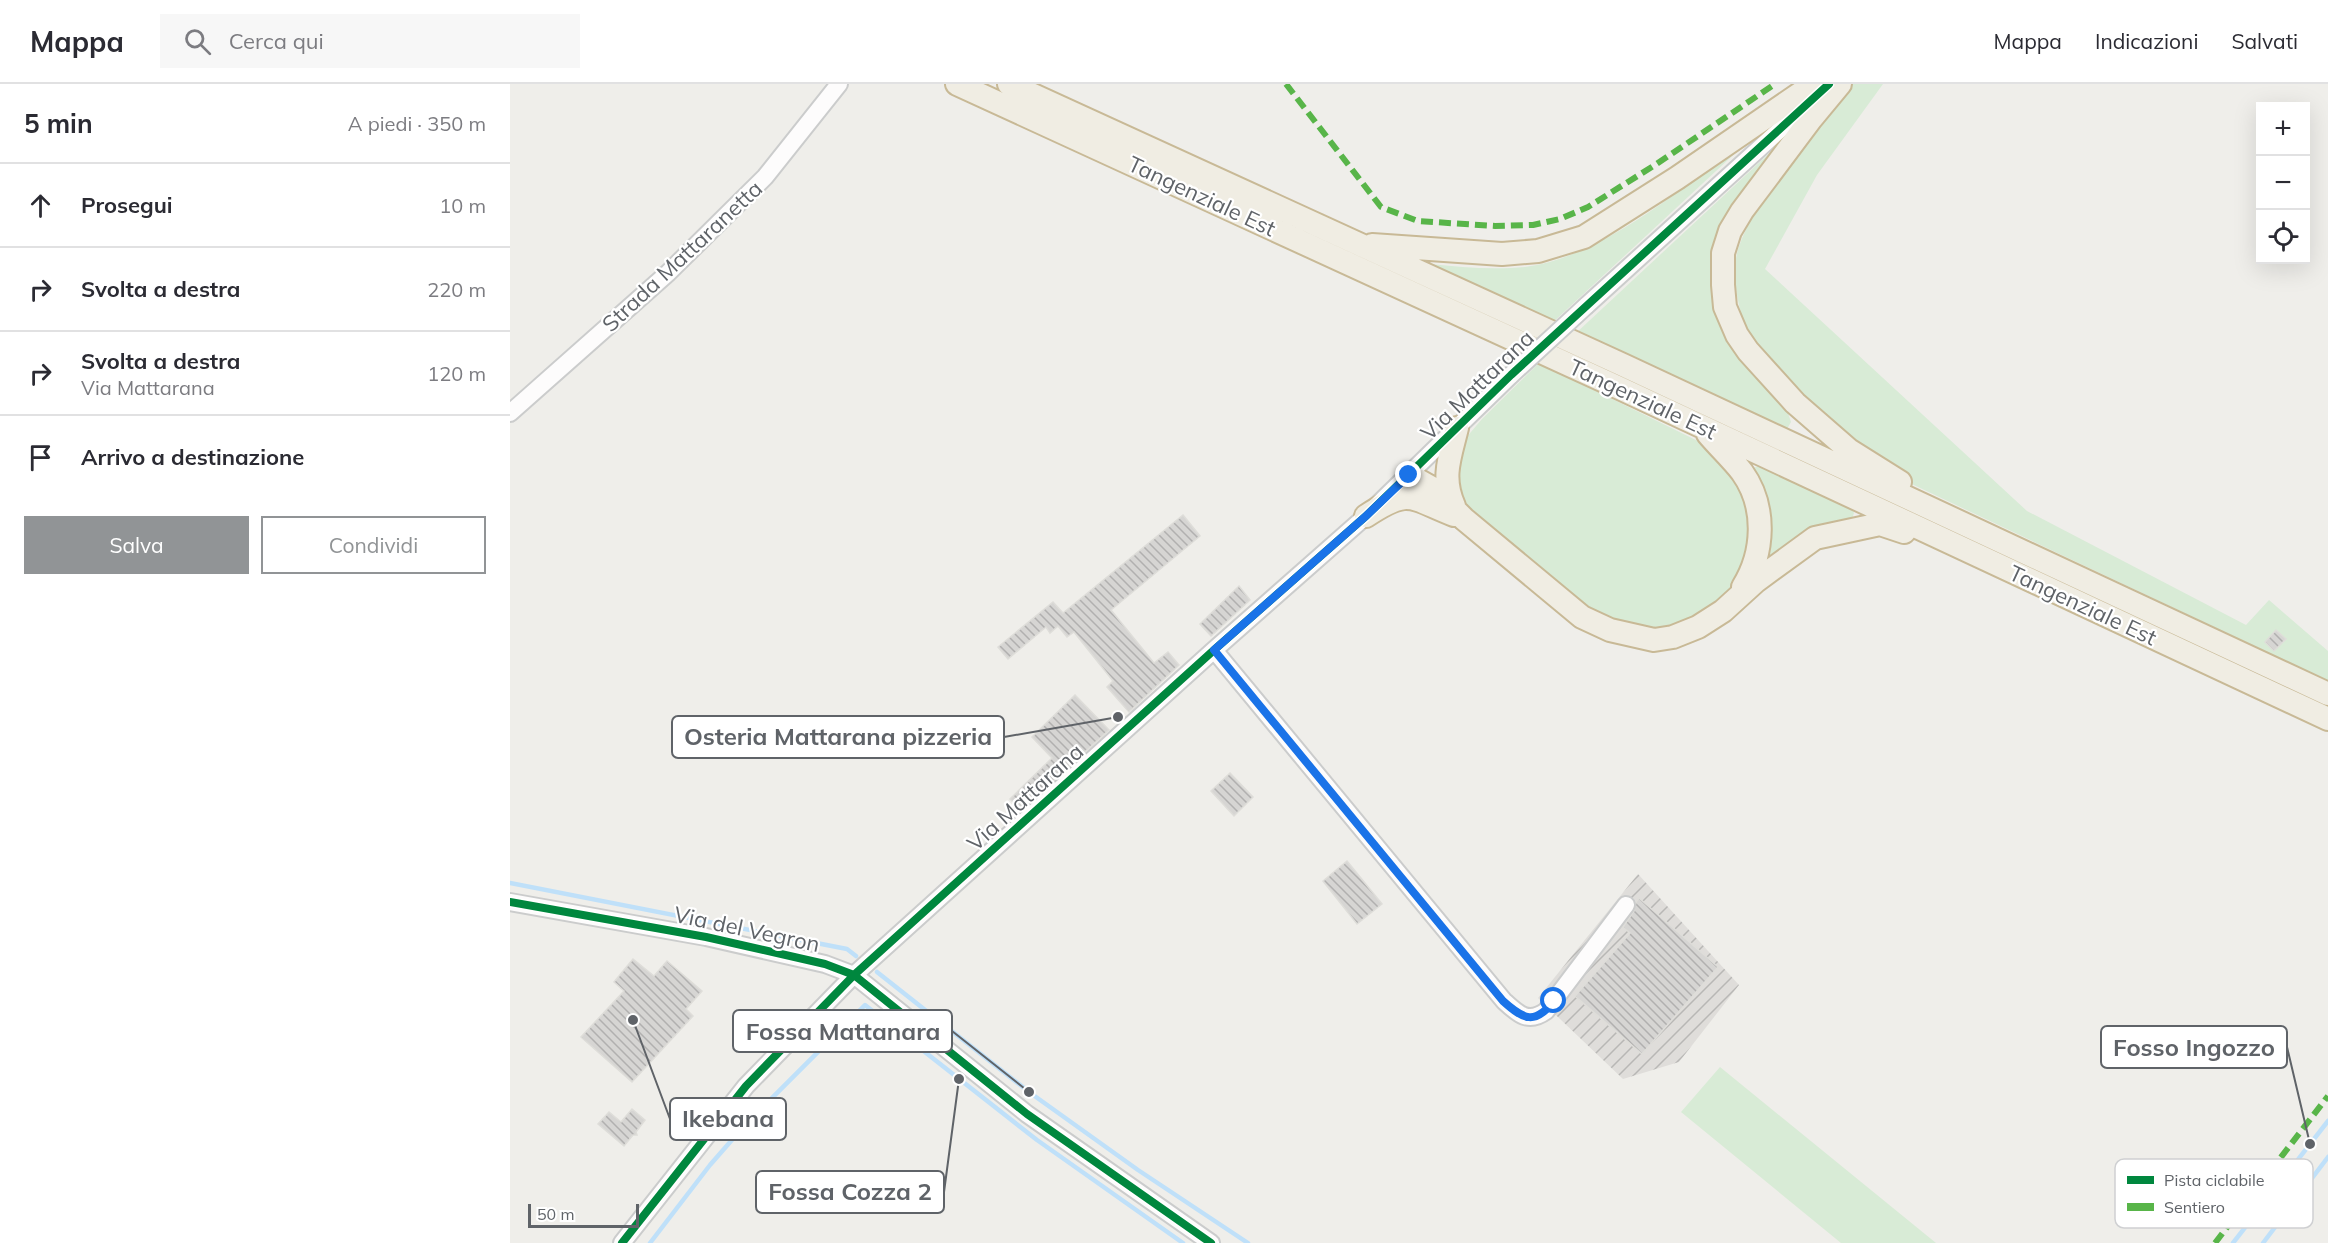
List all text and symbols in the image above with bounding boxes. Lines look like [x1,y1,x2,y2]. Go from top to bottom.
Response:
search box [160,14,580,68]
text: Mappa [30,24,124,59]
icon: search [181,25,214,58]
text: Cerca qui [229,27,324,55]
text: Mappa [1994,28,2062,54]
text: Indicazioni [2095,28,2198,54]
text: Salvati [2231,28,2298,54]
map controls [2256,102,2310,264]
button: + [2256,102,2310,156]
text: 5 min [24,107,93,140]
text: A piedi · 350 m [348,111,486,136]
street label: Tangenziale Est [1124,150,1281,243]
button: − [2256,156,2310,210]
street label: Strada Mattaranetta [596,174,768,338]
icon: ahead [24,189,57,222]
text: Prosegui [81,191,173,219]
text: 10 m [439,193,486,218]
button: locate [2256,210,2310,264]
icon: right [24,273,57,306]
text: Svolta a destra [81,275,240,303]
text: 220 m [427,277,486,302]
street label: Via Mattarana [1414,324,1540,446]
text: Svolta a destra [81,347,240,375]
street label: Tangenziale Est [1565,353,1722,446]
icon: right [24,357,57,390]
text: 120 m [427,361,486,386]
text: Via Mattarana [81,375,215,400]
icon: arrive [24,441,57,474]
text: Arrivo a destinazione [81,443,304,471]
route end [1395,461,1421,487]
button: Salva [24,516,249,574]
button: Condividi [261,516,486,574]
street label: Tangenziale Est [2005,559,2162,652]
callout: Osteria Mattarana pizzeria [672,716,1004,758]
text: Osteria Mattarana pizzeria [684,721,992,751]
street label: Via Mattarana [961,737,1089,857]
street label: Via del Vegron [672,900,822,958]
route start [1540,987,1566,1013]
callout: Fossa Mattanara [733,1010,952,1052]
text: Fossa Mattanara [746,1016,940,1046]
callout: Fosso Ingozzo [2101,1026,2287,1068]
text: Fosso Ingozzo [2113,1032,2275,1062]
callout: Ikebana [670,1098,786,1140]
text: Ikebana [682,1103,774,1133]
legend [2115,1159,2313,1228]
text: Pista ciclabile [2164,1170,2264,1190]
callout: Fossa Cozza 2 [756,1171,944,1213]
text: Fossa Cozza 2 [768,1176,932,1206]
text: Sentiero [2164,1197,2225,1217]
scale bar [528,1201,639,1228]
text: 50 m [537,1204,574,1224]

